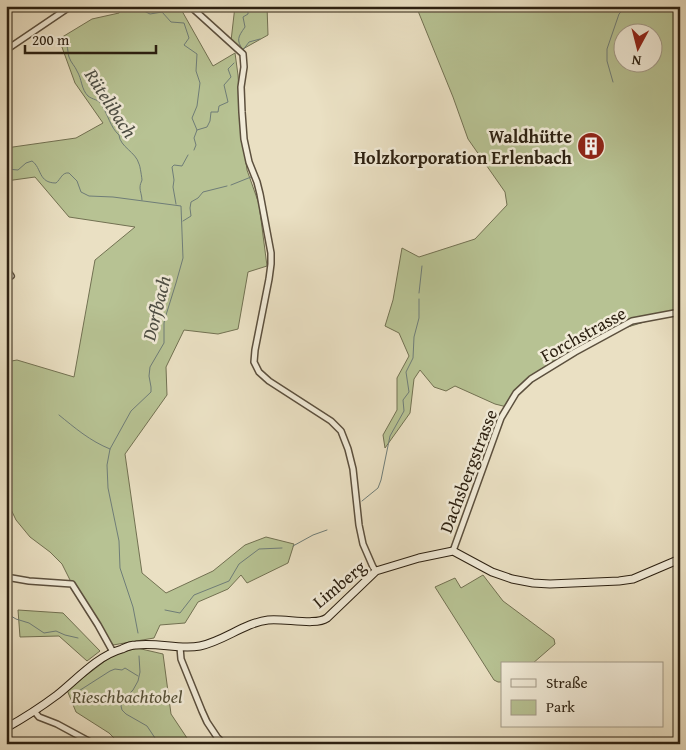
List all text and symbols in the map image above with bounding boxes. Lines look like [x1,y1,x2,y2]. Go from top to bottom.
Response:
scale bar [25,22,156,54]
north arrow [614,22,664,72]
text: 200 m [32,29,70,50]
text: N [630,50,642,71]
water label: Rütelibach [77,62,144,144]
place label: Waldhütte Holzkorporation Erlenbach [354,123,572,171]
building icon: Waldhütte Holzkorporation Erlenbach [576,131,606,161]
water label: Dorfbach [134,272,178,344]
street label: Forchstrasse [535,299,631,369]
street label: Dachsbergstrasse [432,405,504,537]
street label: Limberg [306,553,372,614]
legend [501,662,664,728]
text: Straße [546,672,588,693]
park label: Rieschbachtobel [71,683,183,710]
text: Park [546,696,575,717]

